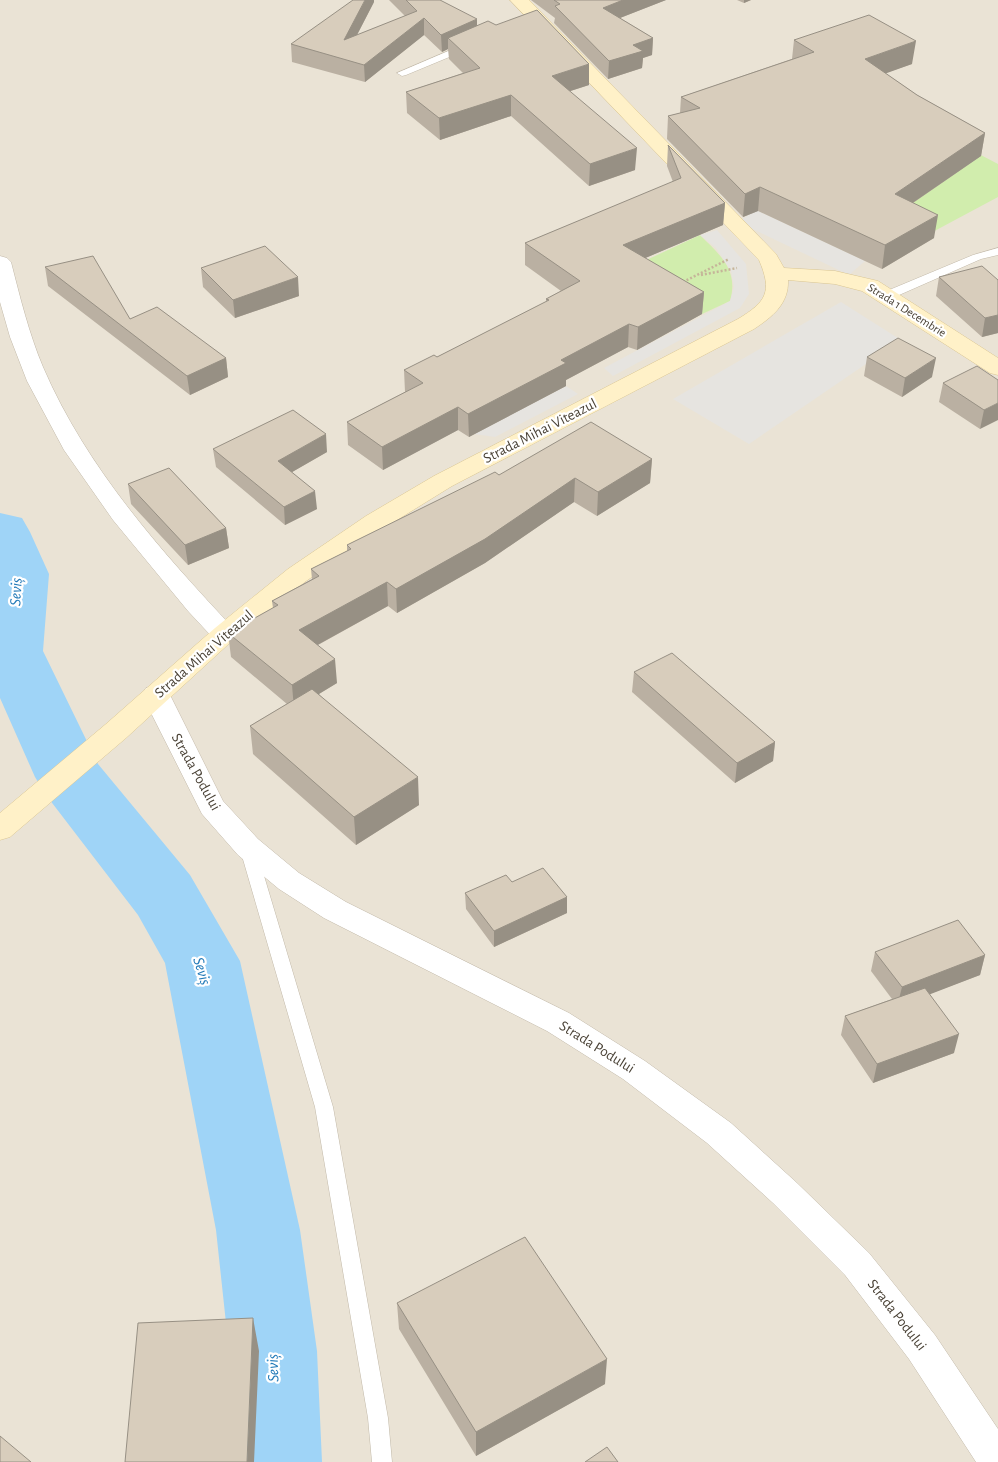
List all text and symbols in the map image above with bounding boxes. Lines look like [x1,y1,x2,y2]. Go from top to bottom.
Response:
street label: Strada 1 Decembrie [866,281,948,339]
street label: Strada Mihai Viteazul [481,396,599,466]
water label: Seviș [7,578,27,607]
street label: Strada Mihai Viteazul [152,607,256,701]
street label: Strada Podului [169,731,223,813]
water label: Seviș [188,955,214,987]
street label: Strada Podului [557,1018,637,1076]
street label: Strada Podului [865,1277,929,1353]
water label: Seviș [265,1354,283,1382]

